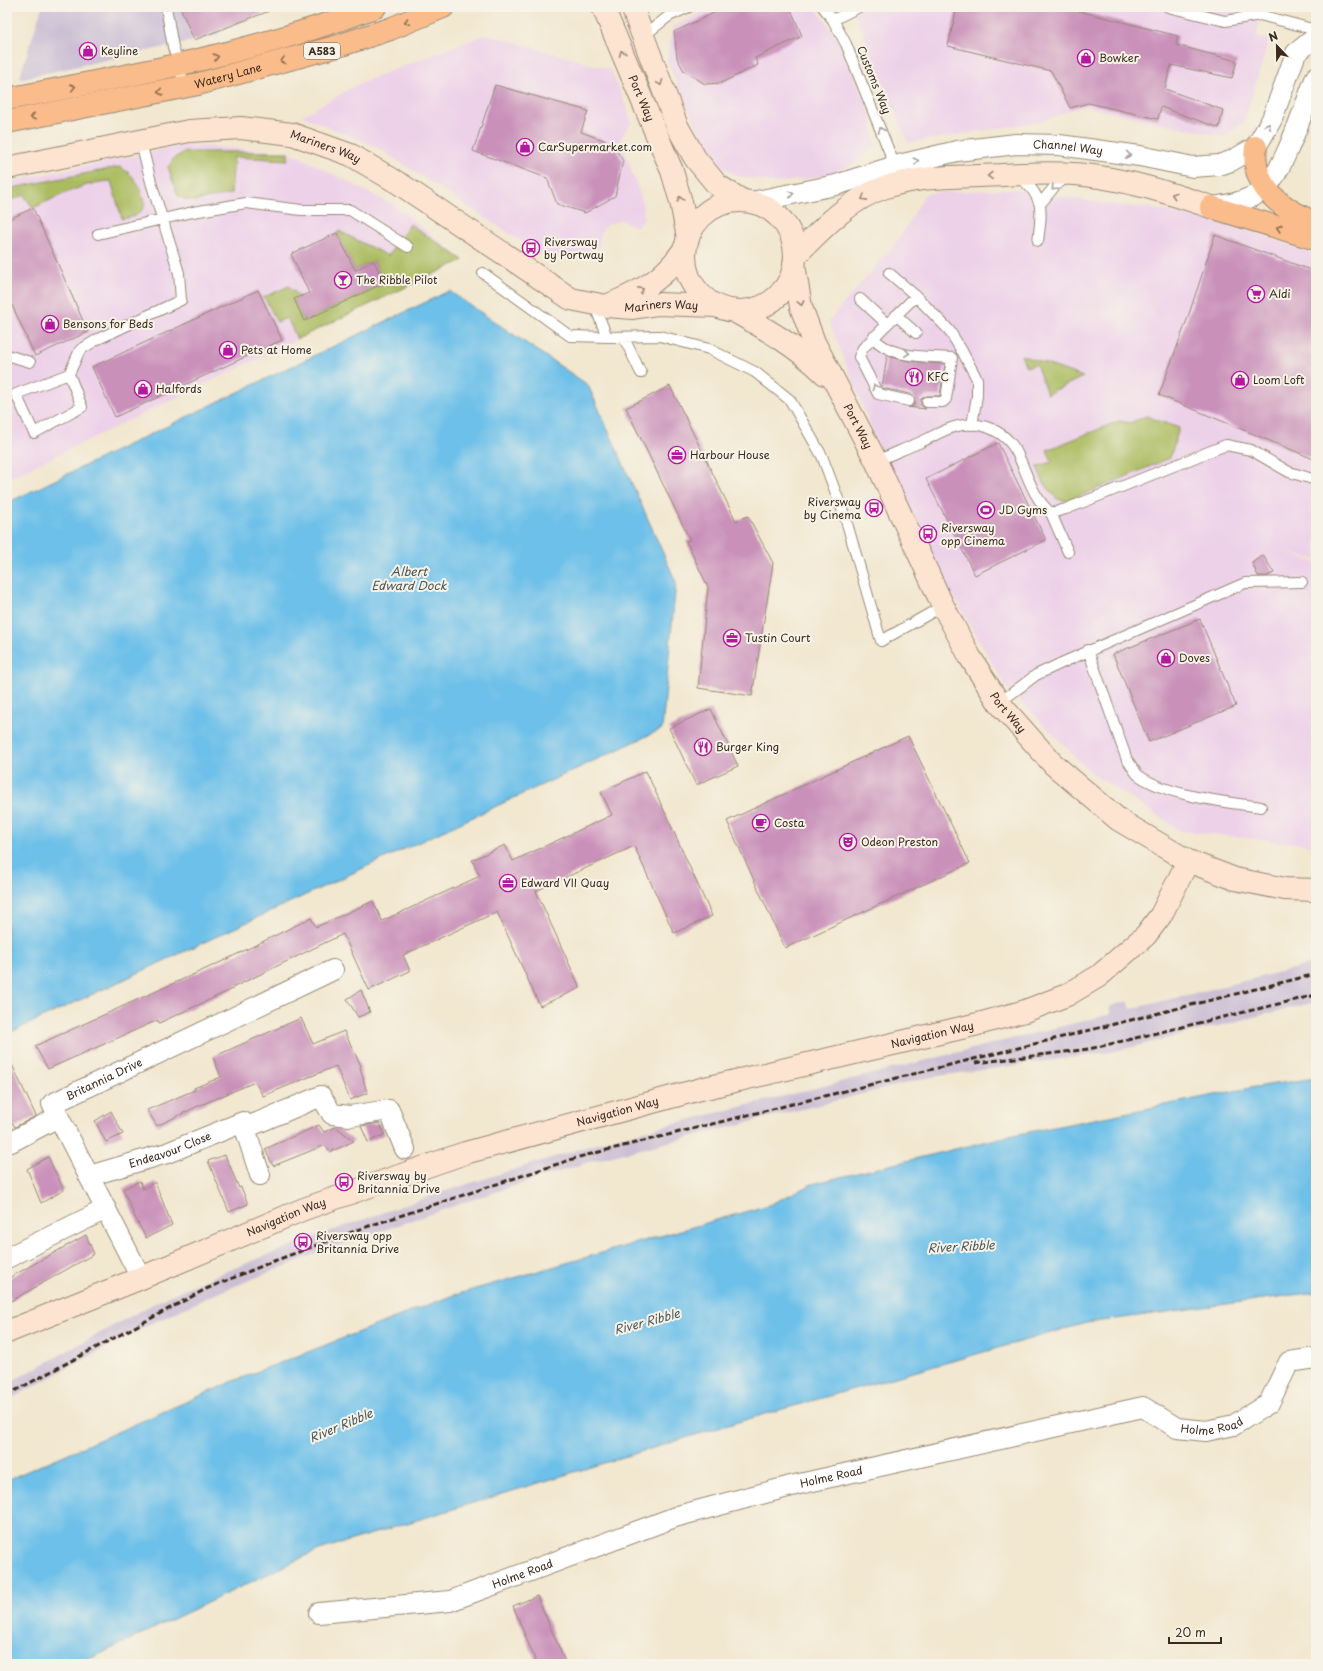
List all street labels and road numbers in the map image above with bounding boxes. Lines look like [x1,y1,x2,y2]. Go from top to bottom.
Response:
road number: A583 [304,43,340,59]
street label: Customs Way [853,43,896,116]
street label: Watery Lane [192,58,264,93]
street label: Port Way [625,72,659,124]
street label: Mariners Way [288,125,365,167]
street label: Channel Way [1033,135,1104,159]
street label: Mariners Way [624,295,699,316]
street label: Port Way [840,401,877,452]
street label: Port Way [986,689,1031,736]
street label: Navigation Way [889,1016,975,1052]
street label: Britannia Drive [63,1053,145,1104]
street label: Navigation Way [574,1092,660,1130]
street label: Endeavour Close [126,1127,214,1172]
street label: Navigation Way [244,1193,328,1240]
street label: Holme Road [1180,1412,1246,1439]
street label: Holme Road [798,1461,864,1492]
street label: Holme Road [490,1554,555,1593]

